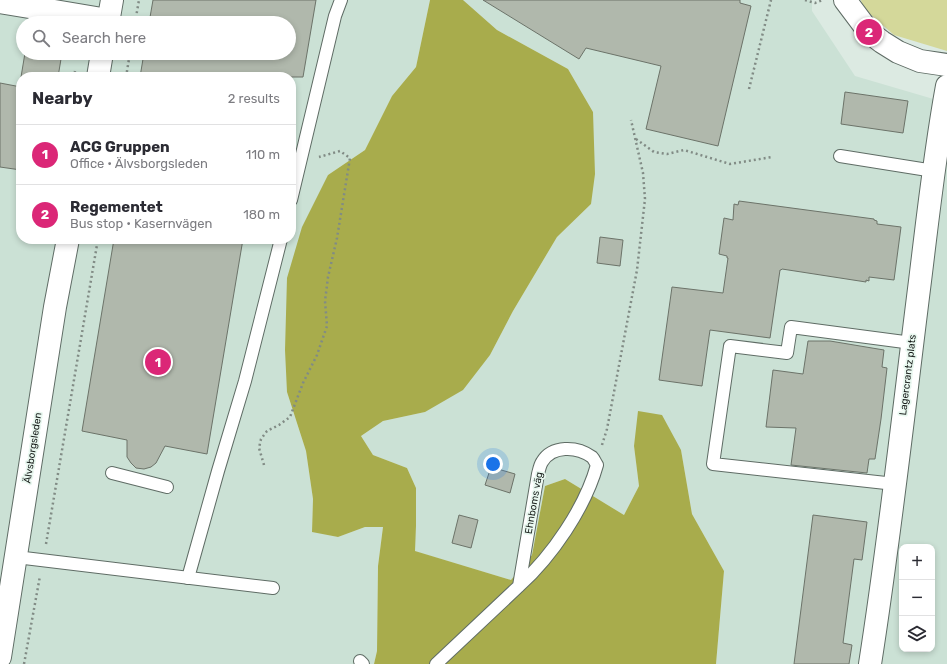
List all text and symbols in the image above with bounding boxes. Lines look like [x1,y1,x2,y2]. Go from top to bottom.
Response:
search box [16,16,296,60]
pin: 2 [856,17,882,47]
icon: search [30,27,52,49]
text: Search here [62,29,146,47]
text: Nearby [32,88,93,108]
text: 2 results [228,91,280,106]
text: ACG Gruppen [70,138,170,156]
text: 1 [42,147,48,162]
text: 110 m [246,147,280,162]
text: Office · Älvsborgsleden [70,156,208,171]
text: Regementet [70,198,163,216]
text: 2 [41,207,49,222]
text: 180 m [243,207,280,222]
text: Bus stop · Kasernvägen [70,216,212,231]
street label: Lagercrantz plats [897,334,919,416]
pin: 1 [145,347,171,377]
street label: Älvsborgsleden [21,412,45,484]
your location [483,454,503,474]
street label: Ehnboms väg [523,471,545,535]
map controls [899,544,935,652]
button: + [899,544,935,580]
button: − [899,580,935,616]
button: layers [899,616,935,652]

